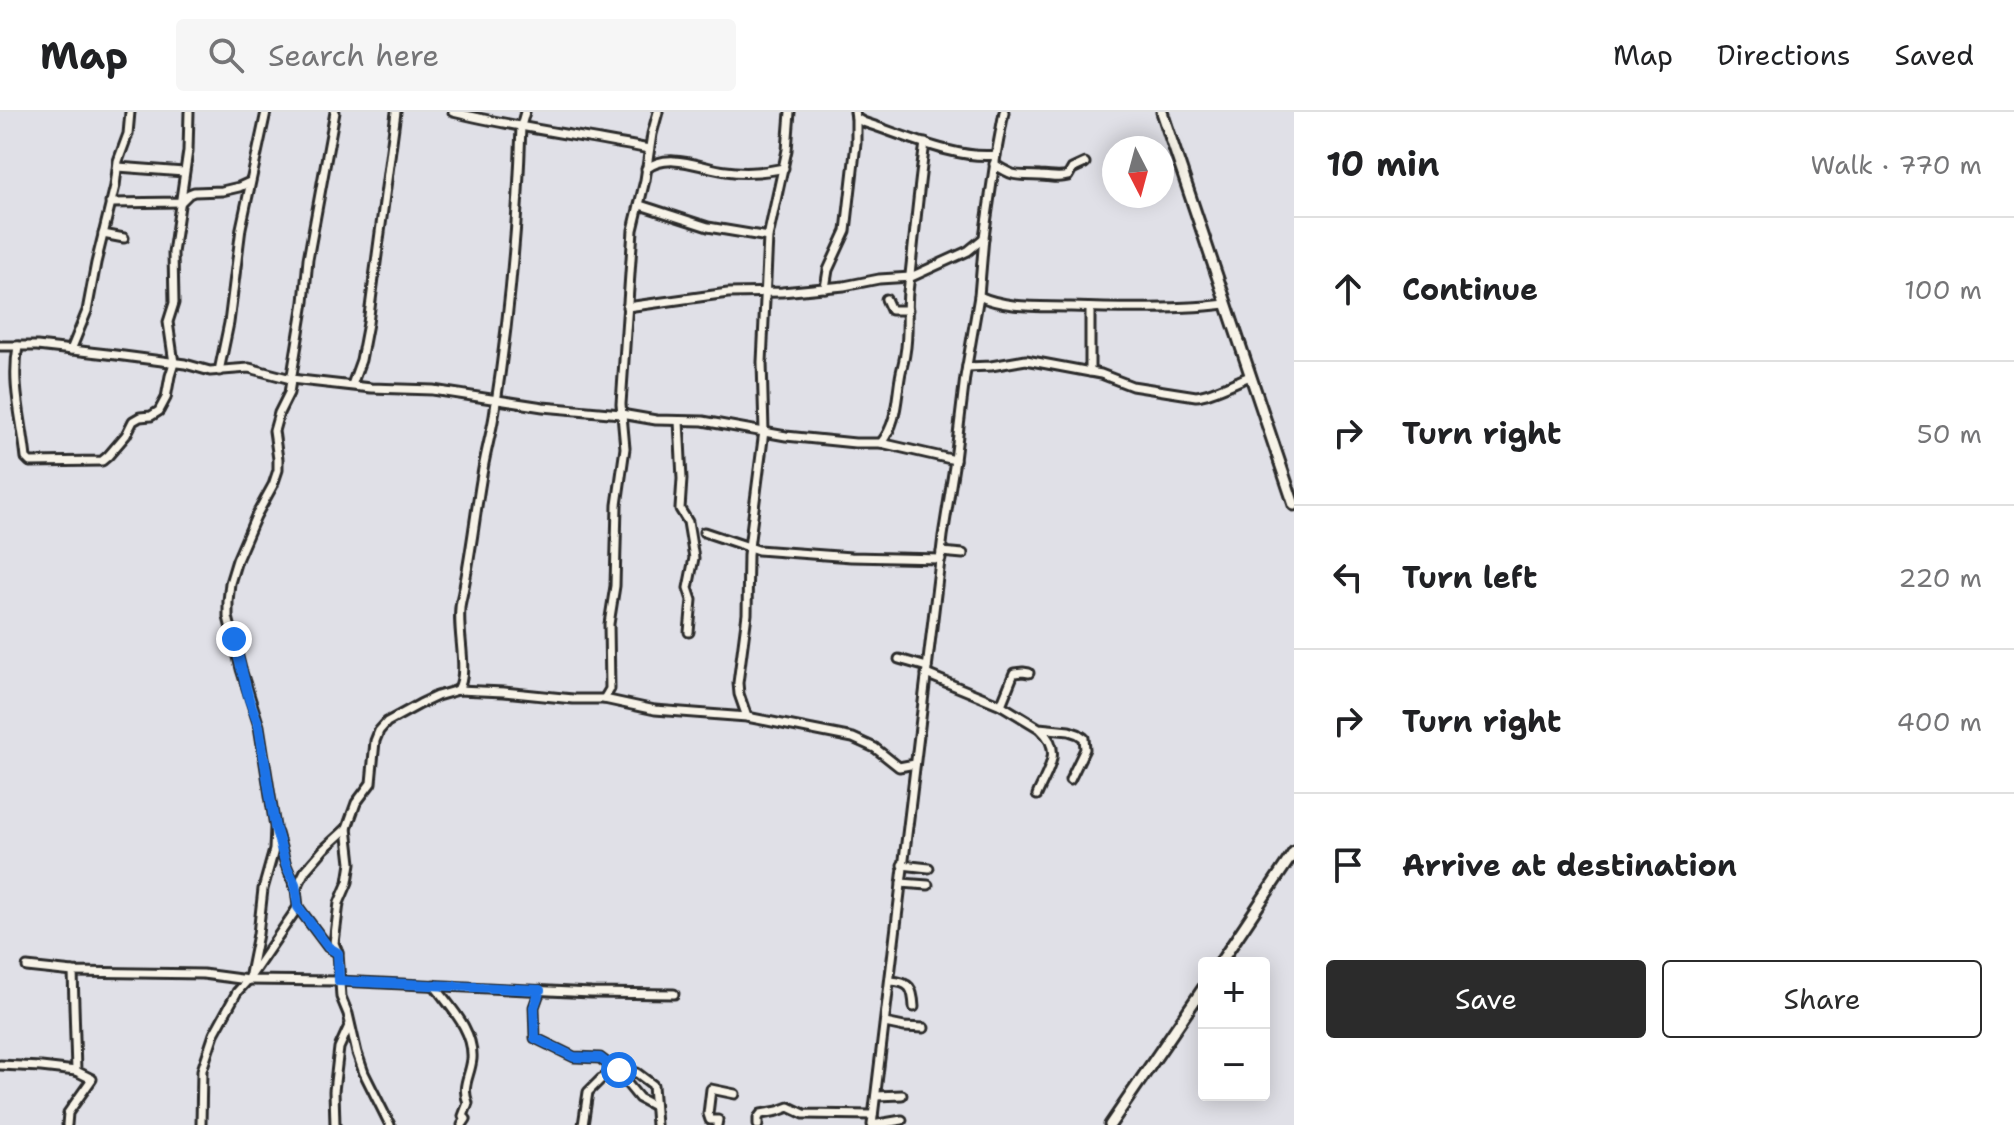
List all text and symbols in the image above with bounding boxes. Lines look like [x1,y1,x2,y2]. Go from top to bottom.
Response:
search box [176,19,736,91]
text: Map [40,30,128,81]
icon: search [204,33,248,77]
text: Search here [268,35,439,76]
text: Map [1613,36,1673,74]
text: Directions [1717,36,1851,74]
text: Saved [1895,36,1974,74]
north arrow [1102,136,1174,208]
text: 10 min [1326,141,1440,187]
text: Walk · 770 m [1810,147,1982,182]
icon: ahead [1326,267,1370,311]
text: Continue [1402,269,1538,310]
text: 100 m [1904,272,1982,307]
icon: right [1326,411,1370,455]
text: Turn right [1402,413,1561,454]
text: 50 m [1917,416,1982,451]
icon: left [1326,555,1370,599]
text: Turn left [1402,557,1537,598]
text: 220 m [1898,560,1982,595]
route end [216,621,252,657]
icon: right [1326,699,1370,743]
text: Turn right [1402,701,1561,742]
text: 400 m [1897,704,1982,739]
icon: arrive [1326,843,1370,887]
text: Arrive at destination [1402,845,1737,886]
map controls [1198,957,1270,1101]
button: + [1198,957,1270,1029]
button: Save [1326,960,1646,1038]
button: Share [1662,960,1982,1038]
button: − [1198,1029,1270,1101]
route start [601,1052,637,1088]

